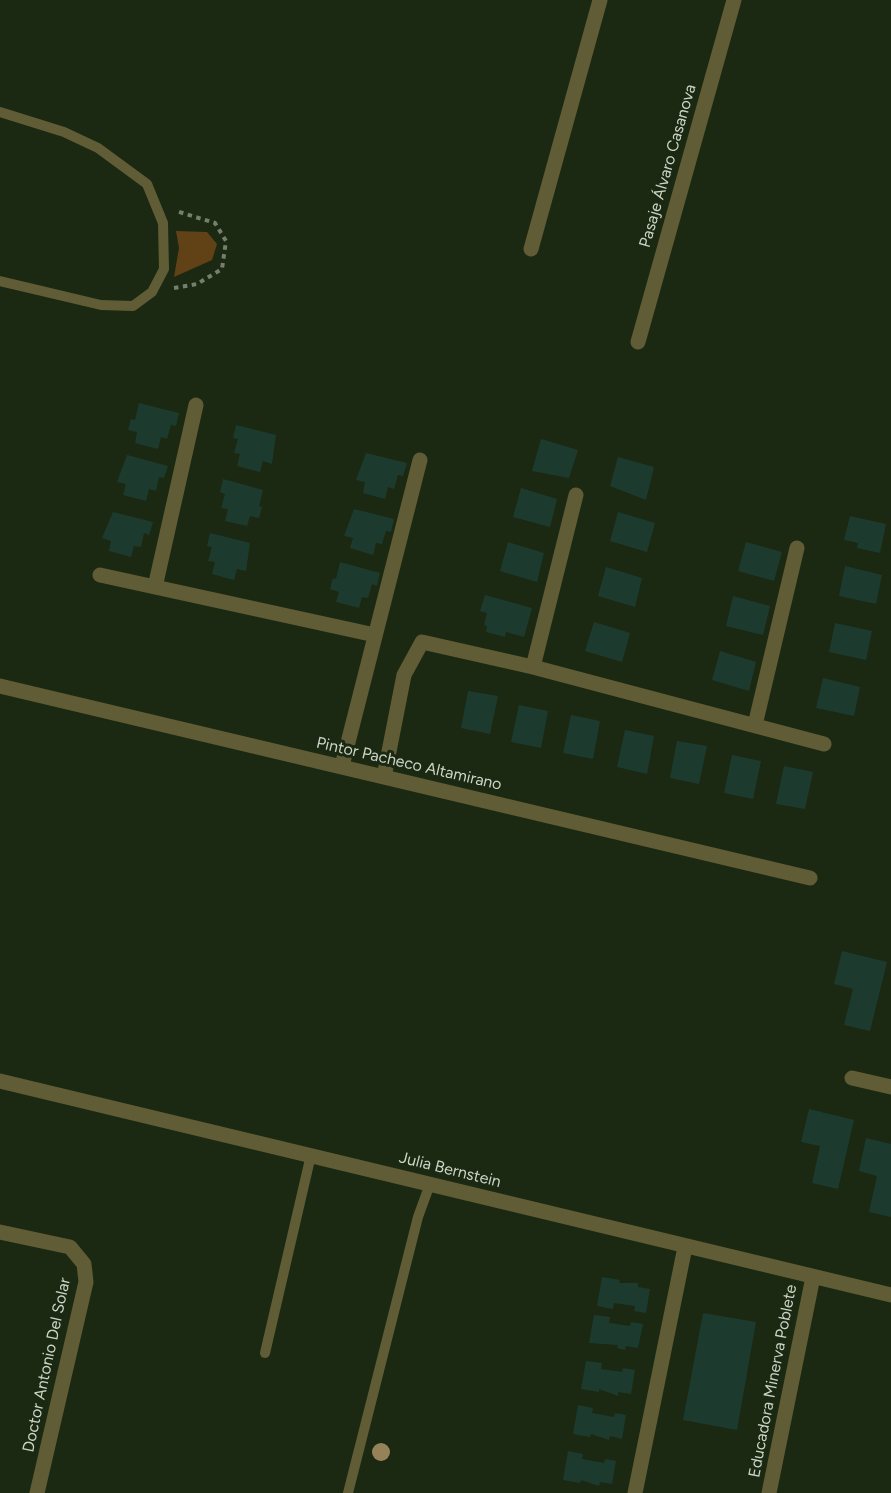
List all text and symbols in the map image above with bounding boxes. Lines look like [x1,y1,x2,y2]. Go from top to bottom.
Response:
street label: Pasaje Álvaro Casanova [636,82,700,250]
street label: Pintor Pacheco Altamirano [314,733,504,795]
street label: Julia Bernstein [397,1148,503,1192]
street label: Doctor Antonio Del Solar [19,1276,75,1454]
street label: Educadora Minerva Poblete [745,1283,801,1479]

